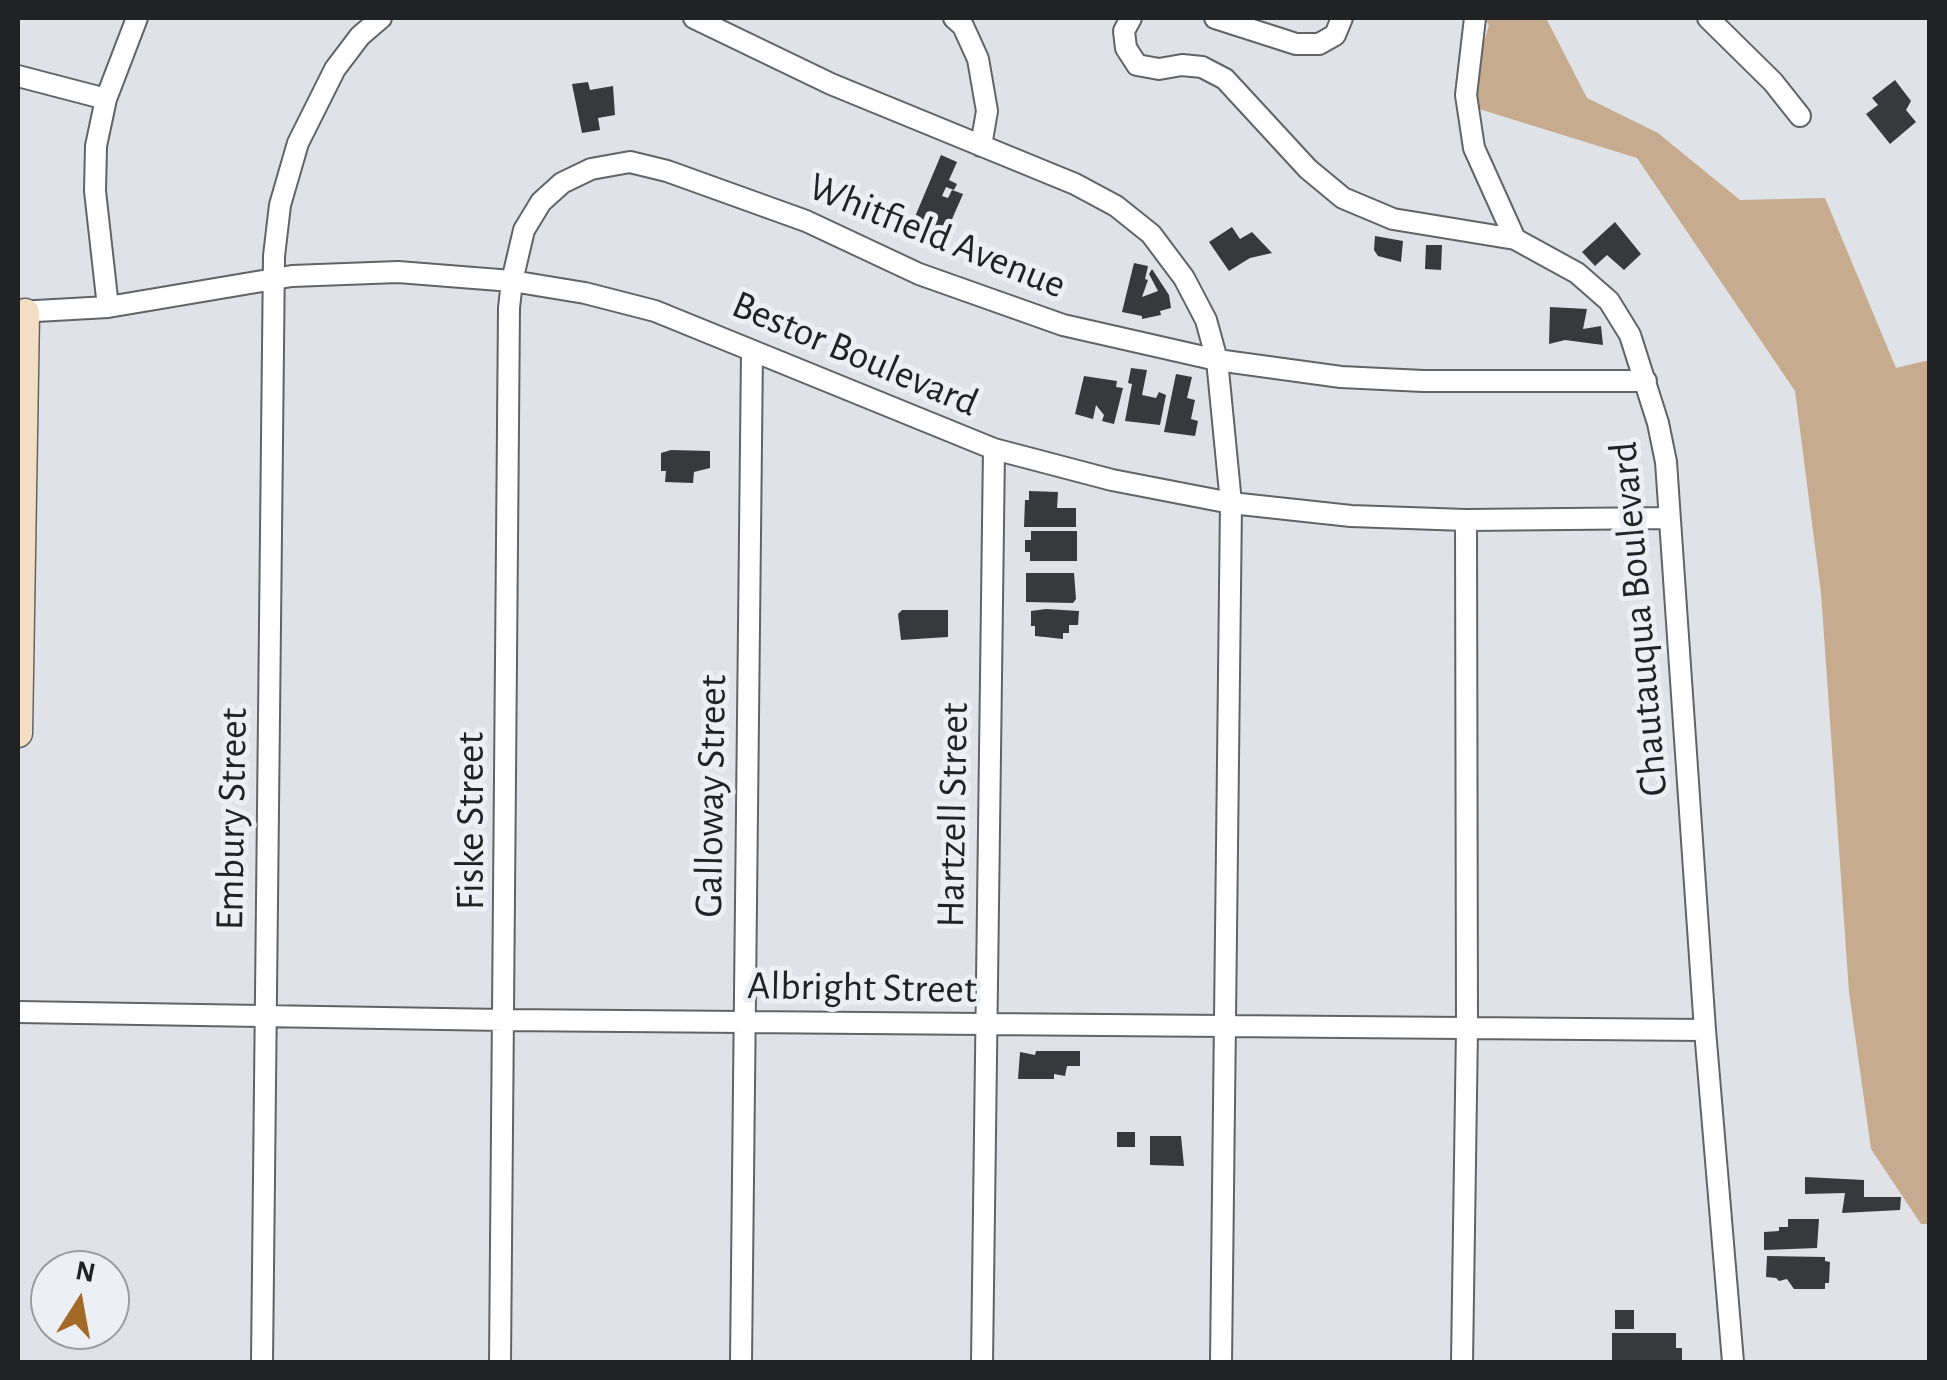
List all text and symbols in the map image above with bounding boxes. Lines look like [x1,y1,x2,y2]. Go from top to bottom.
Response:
street label: Whitfield Avenue [801,163,1073,309]
street label: Bestor Boulevard [725,281,985,427]
street label: Chautauqua Boulevard [1600,440,1678,798]
street label: Galloway Street [685,674,737,918]
street label: Hartzell Street [927,702,979,928]
street label: Embury Street [206,707,258,931]
street label: Fiske Street [447,732,495,910]
street label: Albright Street [747,962,977,1014]
north arrow [30,1250,130,1350]
text: N [73,1257,98,1288]

